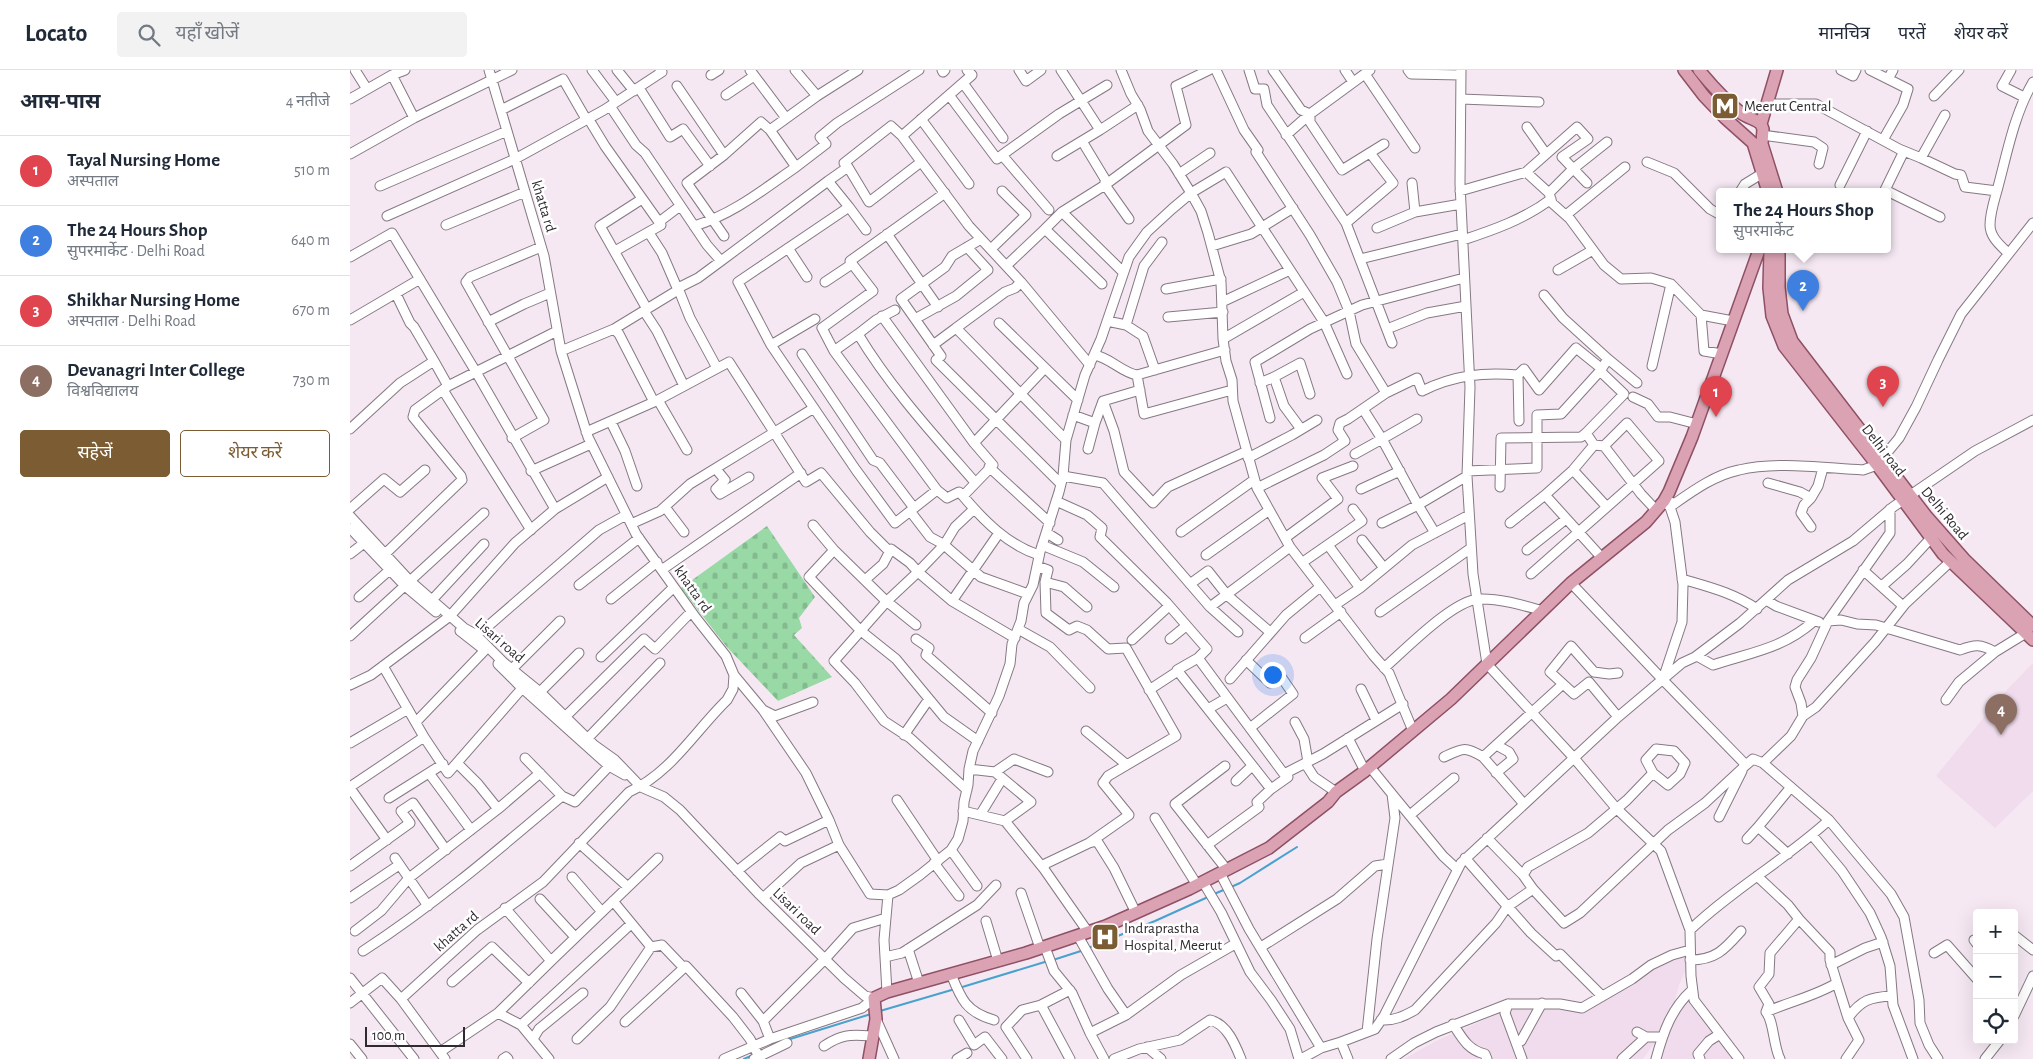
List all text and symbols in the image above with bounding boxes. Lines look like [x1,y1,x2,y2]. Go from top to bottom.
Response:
search box [117,12,467,57]
icon: search [135,21,163,49]
text: Locato [25,22,87,46]
text: यहाँ खोजें [175,24,239,43]
text: मानचित्र [1818,25,1870,43]
text: परतें [1898,25,1926,43]
text: शेयर करें [1954,25,2008,43]
text: आस-पास [20,91,101,112]
metro station icon: Meerut Central [1710,91,1740,121]
text: 4 नतीजे [286,93,330,109]
place label: Meerut Central [1744,99,1831,114]
text: Tayal Nursing Home [67,151,220,170]
text: 1 [33,162,39,178]
text: 510 m [294,162,330,178]
text: अस्पताल [67,173,119,189]
street label: khatta rd [529,179,559,234]
popup [1716,188,1891,253]
text: The 24 Hours Shop [1733,201,1874,220]
text: The 24 Hours Shop [67,221,208,240]
text: सुपरमार्केट [1733,223,1794,239]
text: 2 [32,232,40,248]
text: 640 m [291,232,330,248]
text: सुपरमार्केट · Delhi Road [67,243,205,259]
pin: 2 [1787,270,1819,311]
text: Shikhar Nursing Home [67,291,240,310]
text: 3 [33,302,39,318]
text: 670 m [292,302,330,318]
text: अस्पताल · Delhi Road [67,313,196,329]
text: Devanagri Inter College [67,361,245,380]
pin: 3 [1867,366,1899,407]
text: 4 [32,372,40,388]
text: 730 m [293,372,330,388]
pin: 1 [1700,376,1732,417]
text: विश्वविद्यालय [67,383,138,399]
street label: Delhi road [1859,422,1908,479]
button: सहेजें [20,430,170,477]
button: शेयर करें [180,430,330,477]
street label: Delhi Road [1918,484,1971,543]
street label: khatta rd [671,563,714,616]
street label: Lisari road [472,615,527,666]
your location [1260,662,1286,688]
pin: 4 [1985,694,2017,735]
street label: Lisari road [770,885,824,938]
street label: khatta rd [431,908,481,954]
map controls [1973,909,2018,1044]
button: + [1973,909,2018,954]
place label: Indraprastha Hospital, Meerut [1124,921,1222,953]
hospital icon: Indraprastha Hospital, Meerut [1090,922,1120,952]
button: − [1973,954,2018,999]
button: locate [1973,999,2018,1044]
scale bar [365,1024,465,1047]
text: 100 m [372,1029,405,1043]

